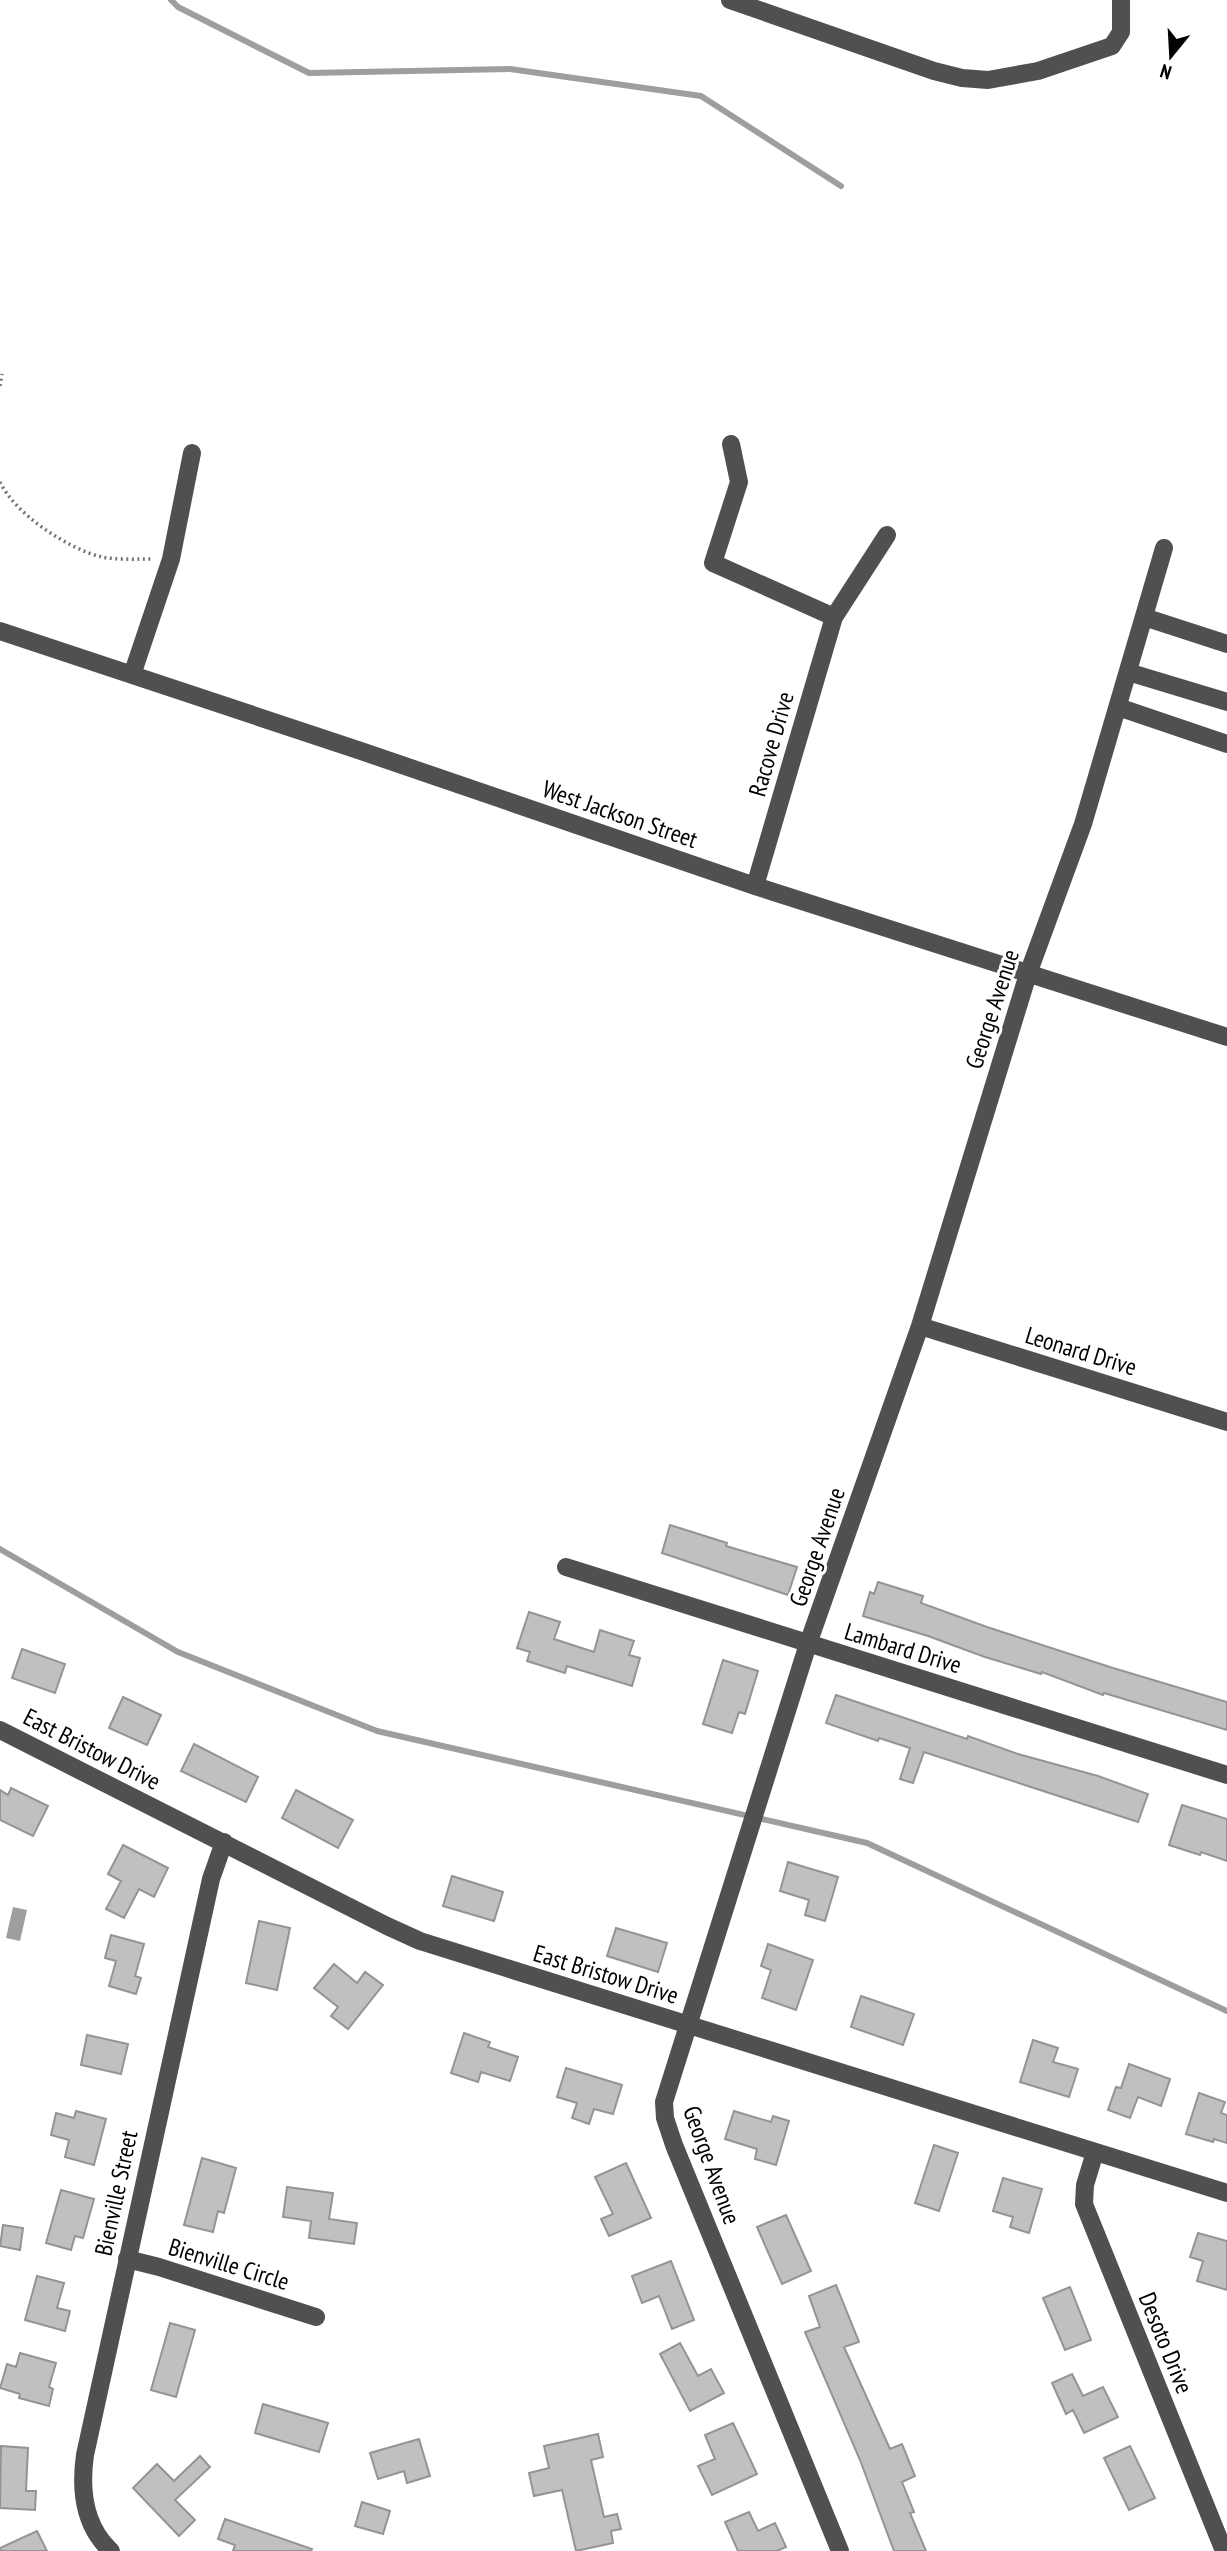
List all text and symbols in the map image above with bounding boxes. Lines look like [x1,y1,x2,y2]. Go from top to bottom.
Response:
north arrow [1136,21,1206,91]
text: N [1157,59,1174,85]
street label: Racove Drive [741,688,801,800]
street label: West Jackson Street [538,773,702,855]
street label: George Avenue [958,945,1026,1073]
street label: Leonard Drive [1022,1319,1140,1383]
street label: George Avenue [782,1483,852,1611]
street label: Lambard Drive [841,1616,965,1680]
street label: East Bristow Drive [18,1701,166,1797]
street label: East Bristow Drive [530,1937,682,2011]
street label: George Avenue [676,2101,748,2229]
street label: Bienville Street [88,2127,144,2259]
street label: Bienville Circle [165,2231,293,2297]
street label: Desoto Drive [1132,2288,1200,2398]

